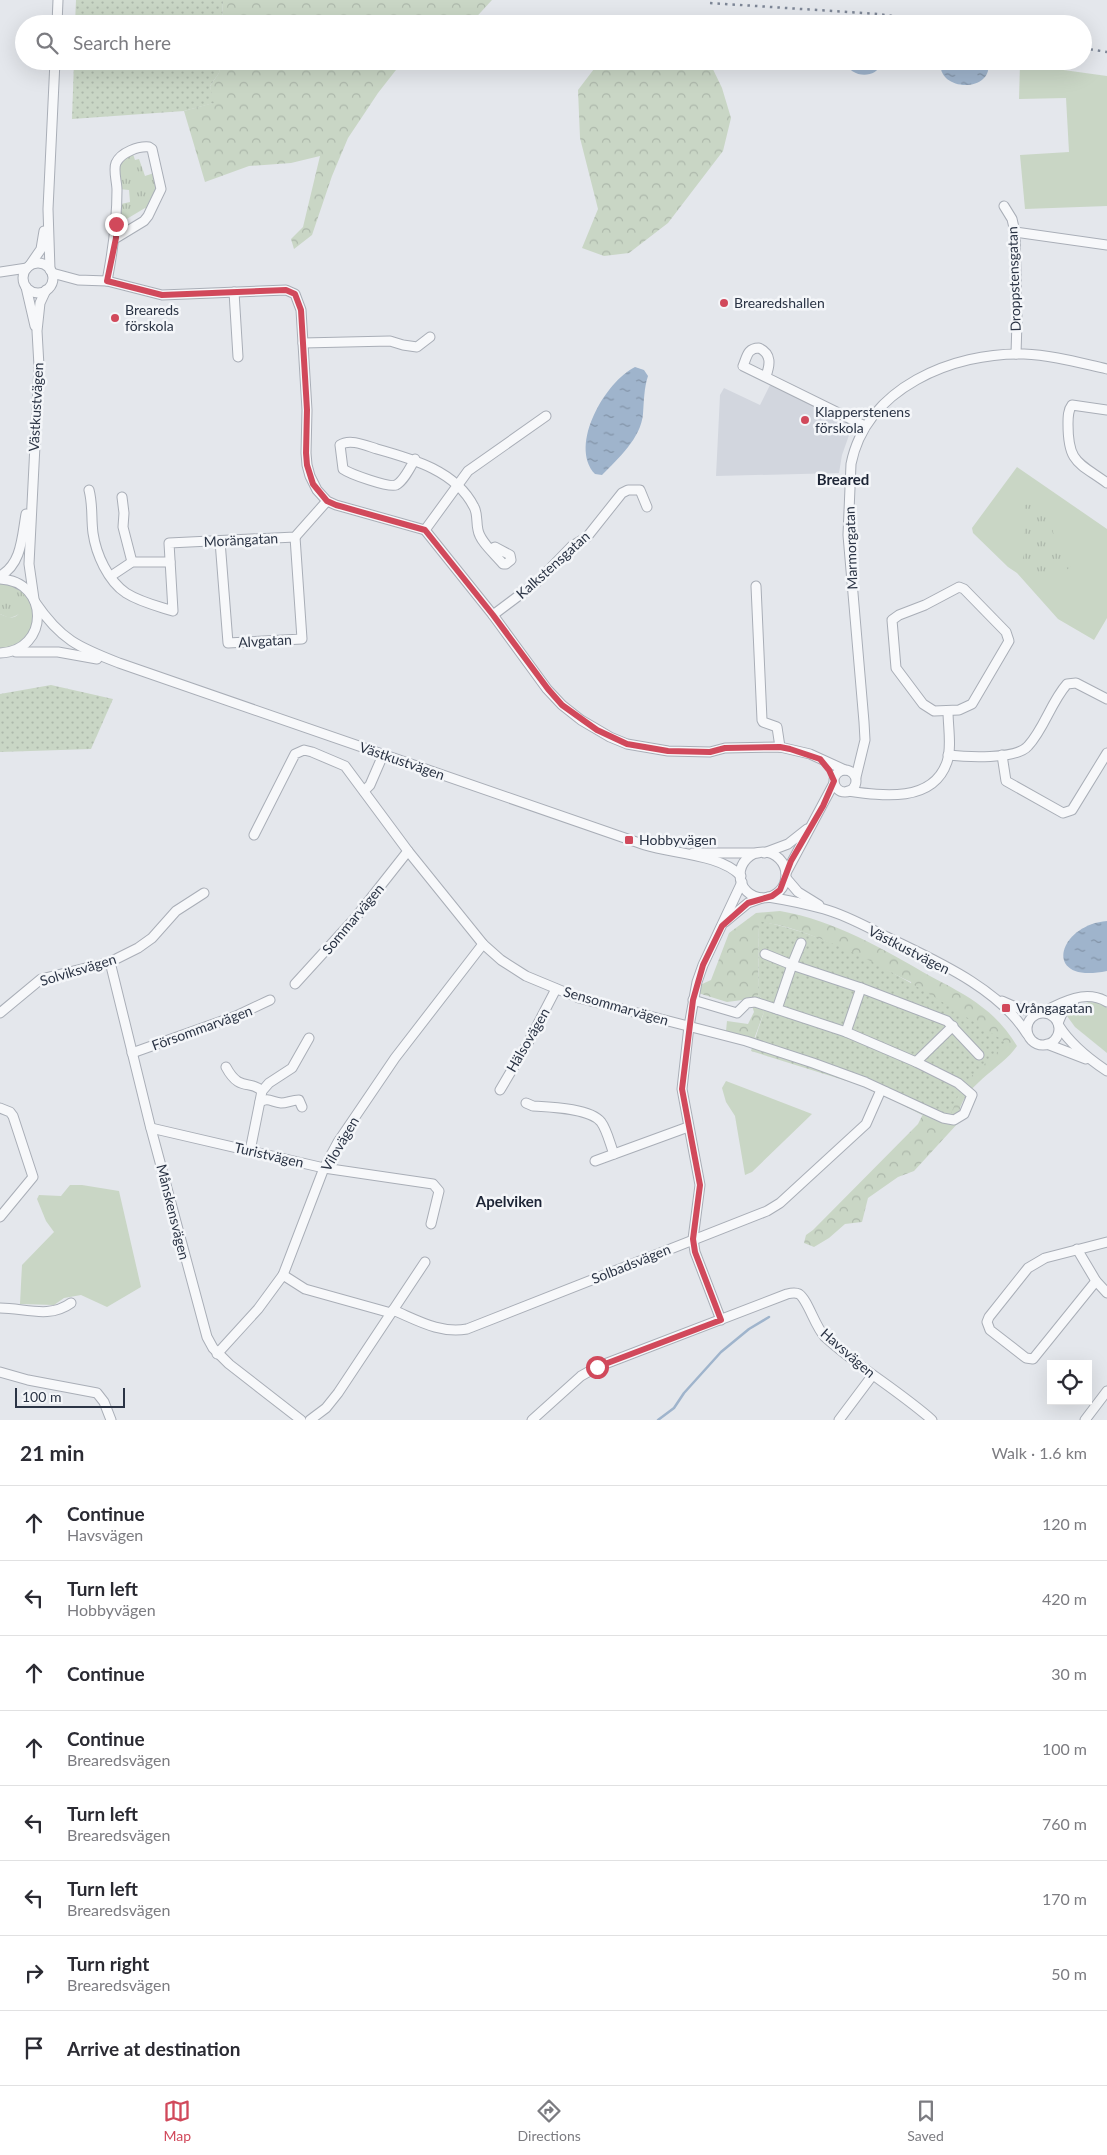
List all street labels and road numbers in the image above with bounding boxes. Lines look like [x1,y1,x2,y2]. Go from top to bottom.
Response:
street label: Droppstensgatan [1003,226,1024,332]
street label: Västkustvägen [25,362,46,452]
street label: Marmorgatan [841,506,860,590]
street label: Kalkstensgatan [512,527,593,602]
street label: Morängatan [203,529,279,550]
street label: Alvgatan [238,631,292,650]
street label: Västkustvägen [357,738,447,783]
street label: Sommarvägen [318,880,387,957]
street label: Västkustvägen [866,922,953,977]
street label: Solviksvägen [38,950,118,989]
street label: Sensommarvägen [562,982,671,1029]
street label: Försommarvägen [149,1001,254,1054]
street label: Hälsovägen [502,1005,553,1075]
street label: Vilovägen [317,1113,362,1174]
street label: Turistvägen [233,1138,305,1171]
street label: Månskensvägen [153,1162,194,1261]
street label: Solbadsvägen [589,1240,673,1287]
street label: Havsvägen [818,1324,879,1381]

